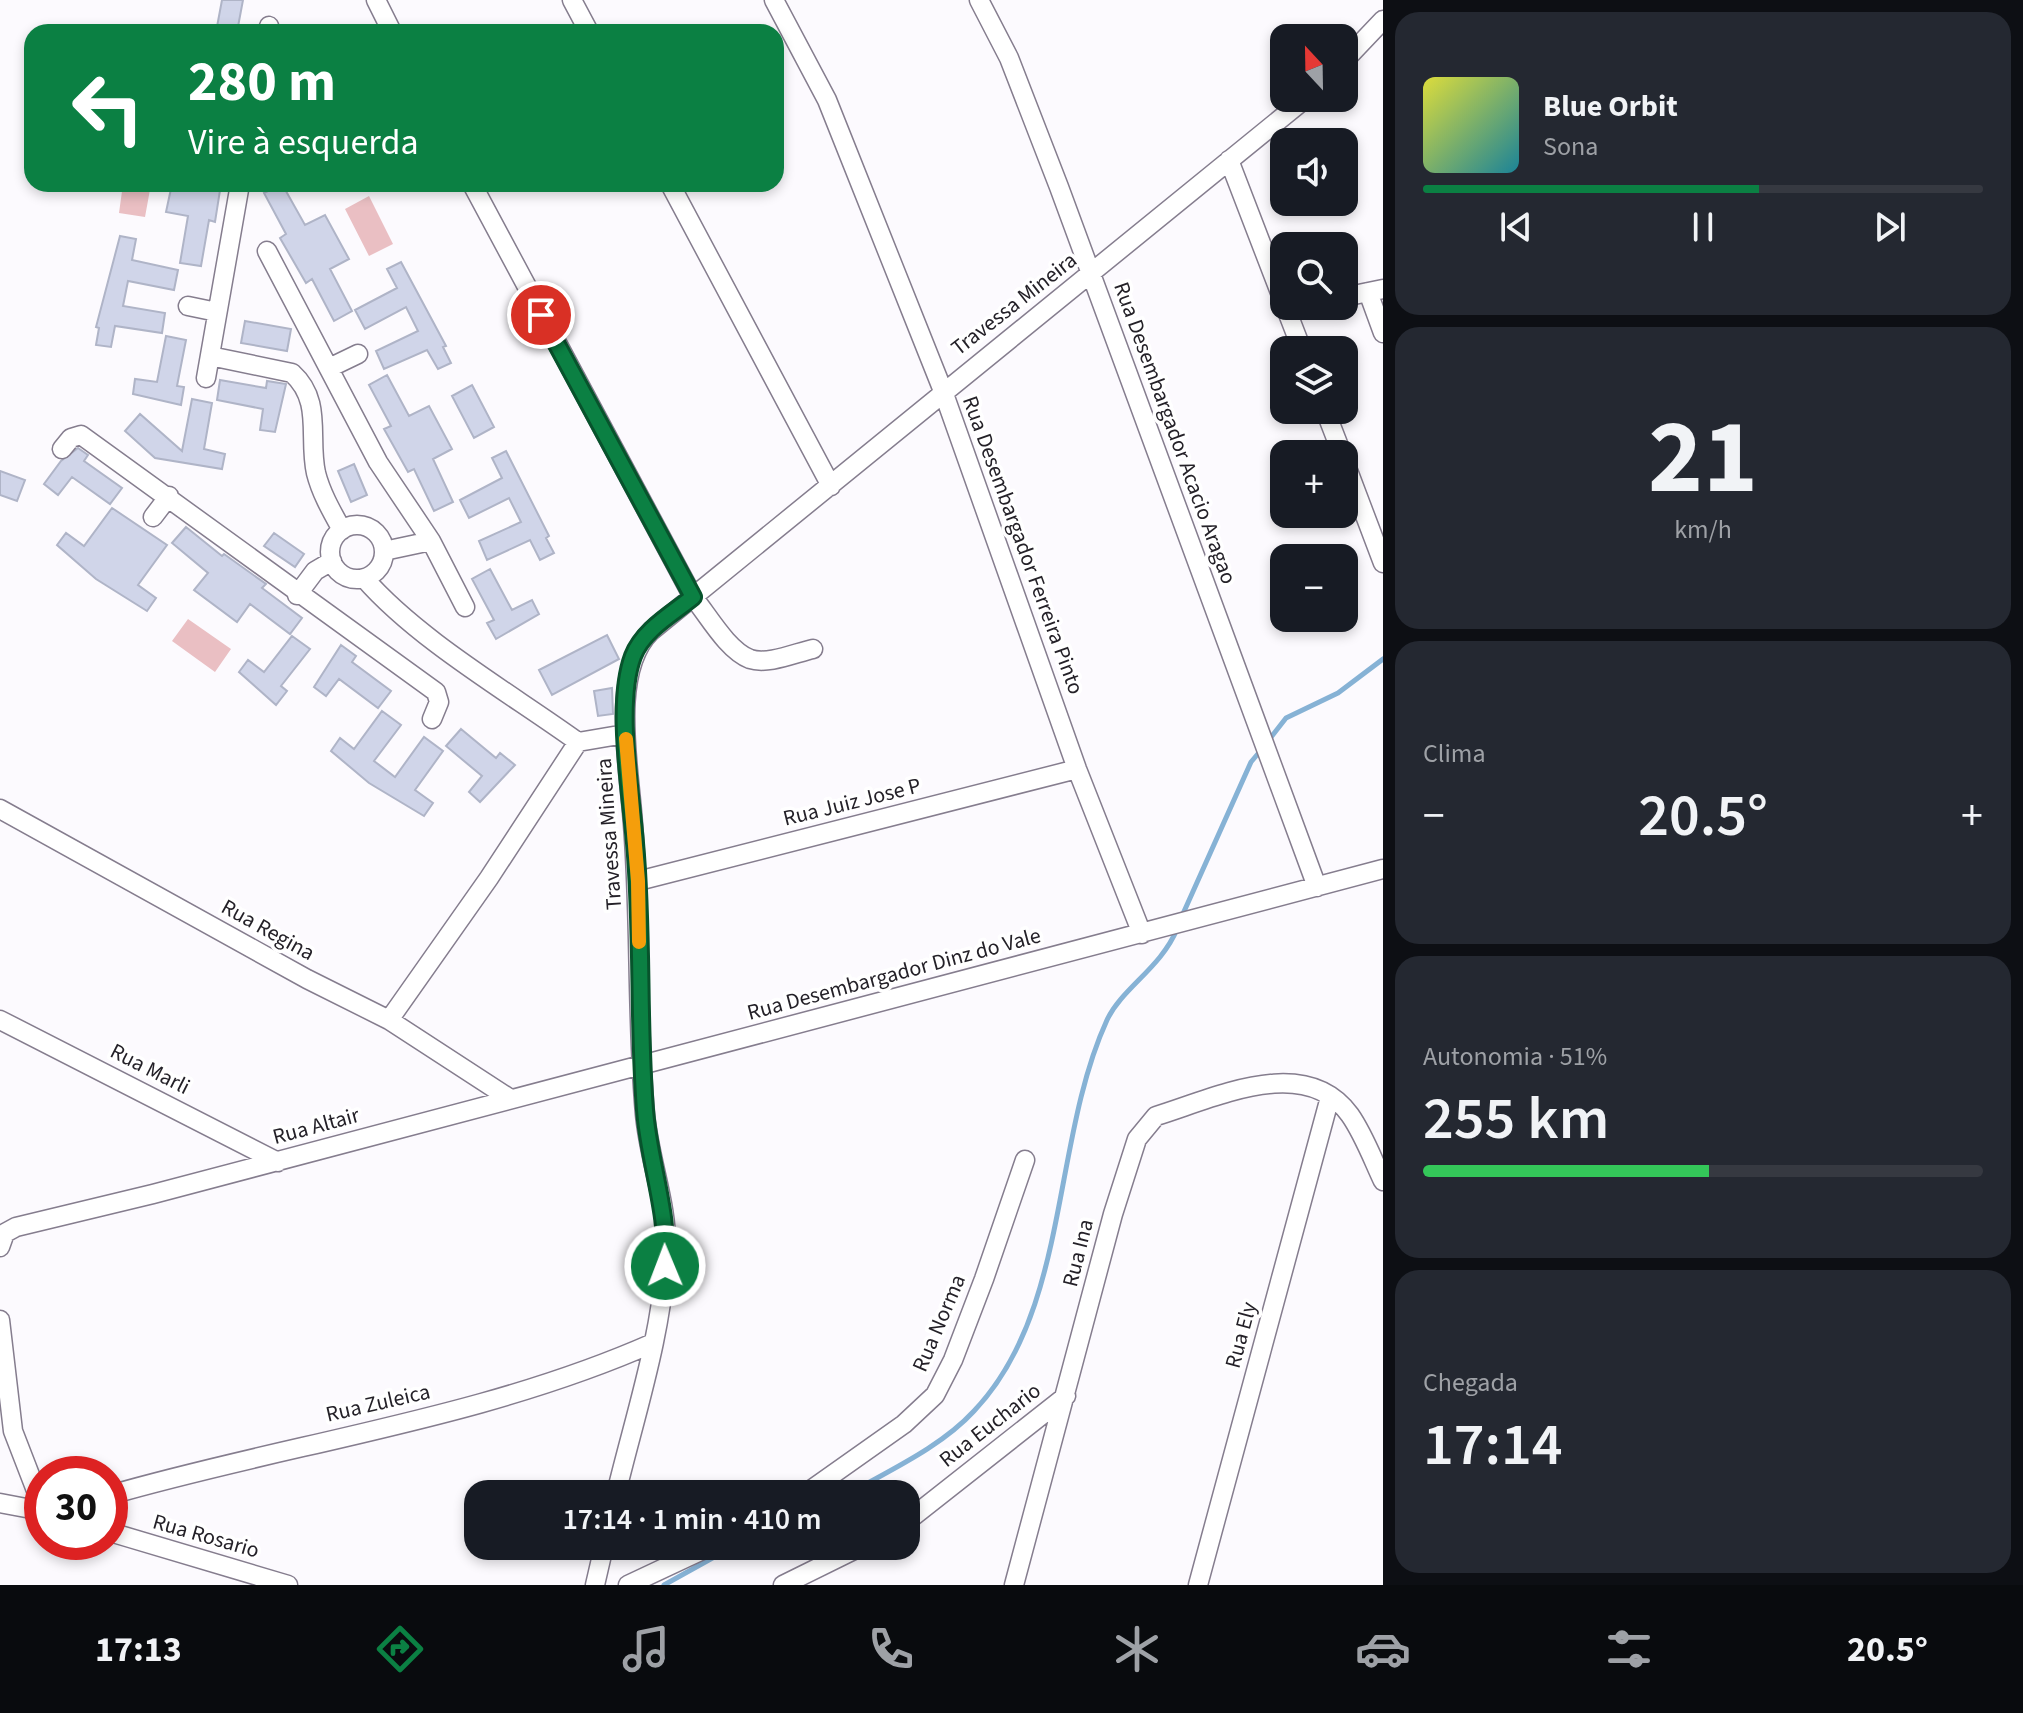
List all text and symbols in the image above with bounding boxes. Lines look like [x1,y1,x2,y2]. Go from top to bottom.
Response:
north arrow [1270,24,1358,112]
map controls [1270,24,1358,632]
text: 280 m [188,43,336,122]
icon: left [56,56,160,160]
text: Blue Orbit [1543,85,1678,128]
text: Vire à esquerda [188,117,419,168]
button: sound [1270,128,1358,216]
text: Sona [1543,128,1598,165]
icon: previous [1494,205,1538,249]
icon: pause [1681,205,1725,249]
icon: next [1868,205,1912,249]
button: search [1270,232,1358,320]
street label: Travessa Mineira [944,245,1084,363]
street label: Rua Desembargador Acacio Aragao [1105,277,1245,589]
pin [507,281,575,349]
icon: arrive [519,293,563,337]
button: layers [1270,336,1358,424]
text: 21 [1648,385,1758,533]
street label: Rua Desembargador Ferreira Pinto [954,391,1092,699]
button: + [1270,440,1358,528]
text: km/h [1674,511,1732,548]
button: − [1270,544,1358,632]
text: Clima [1423,735,1486,772]
street label: Travessa Mineira [588,757,630,911]
street label: Rua Juiz Jose P [780,769,924,835]
text: 20.5° [1638,774,1768,859]
text: − [1423,785,1445,848]
text: + [1961,785,1983,848]
street label: Rua Regina [215,891,321,969]
street label: Rua Desembargador Dinz do Vale [744,919,1044,1029]
street label: Rua Marli [105,1035,195,1103]
text: Autonomia · 51% [1423,1038,1607,1075]
text: 255 km [1423,1077,1609,1162]
street label: Rua Altair [269,1099,363,1153]
street label: Rua Ina [1054,1216,1102,1290]
position arrow [623,1224,707,1308]
street label: Rua Norma [904,1269,974,1377]
street label: Rua Ely [1217,1298,1265,1372]
text: Chegada [1423,1364,1518,1401]
street label: Rua Zuleica [323,1375,433,1431]
street label: Rua Euchario [932,1375,1048,1475]
text: 17:14 [1423,1403,1563,1488]
speed limit sign: 30 [24,1456,128,1560]
text: 17:14 · 1 min · 410 m [562,1498,822,1541]
street label: Rua Rosario [149,1506,263,1566]
icon: directions [372,1621,428,1677]
icon: music [618,1621,674,1677]
icon: phone [863,1621,919,1677]
icon: climate [1109,1621,1165,1677]
icon: car [1355,1621,1411,1677]
icon: filters [1601,1621,1657,1677]
text: 17:13 [95,1624,182,1675]
text: 20.5° [1847,1624,1928,1675]

